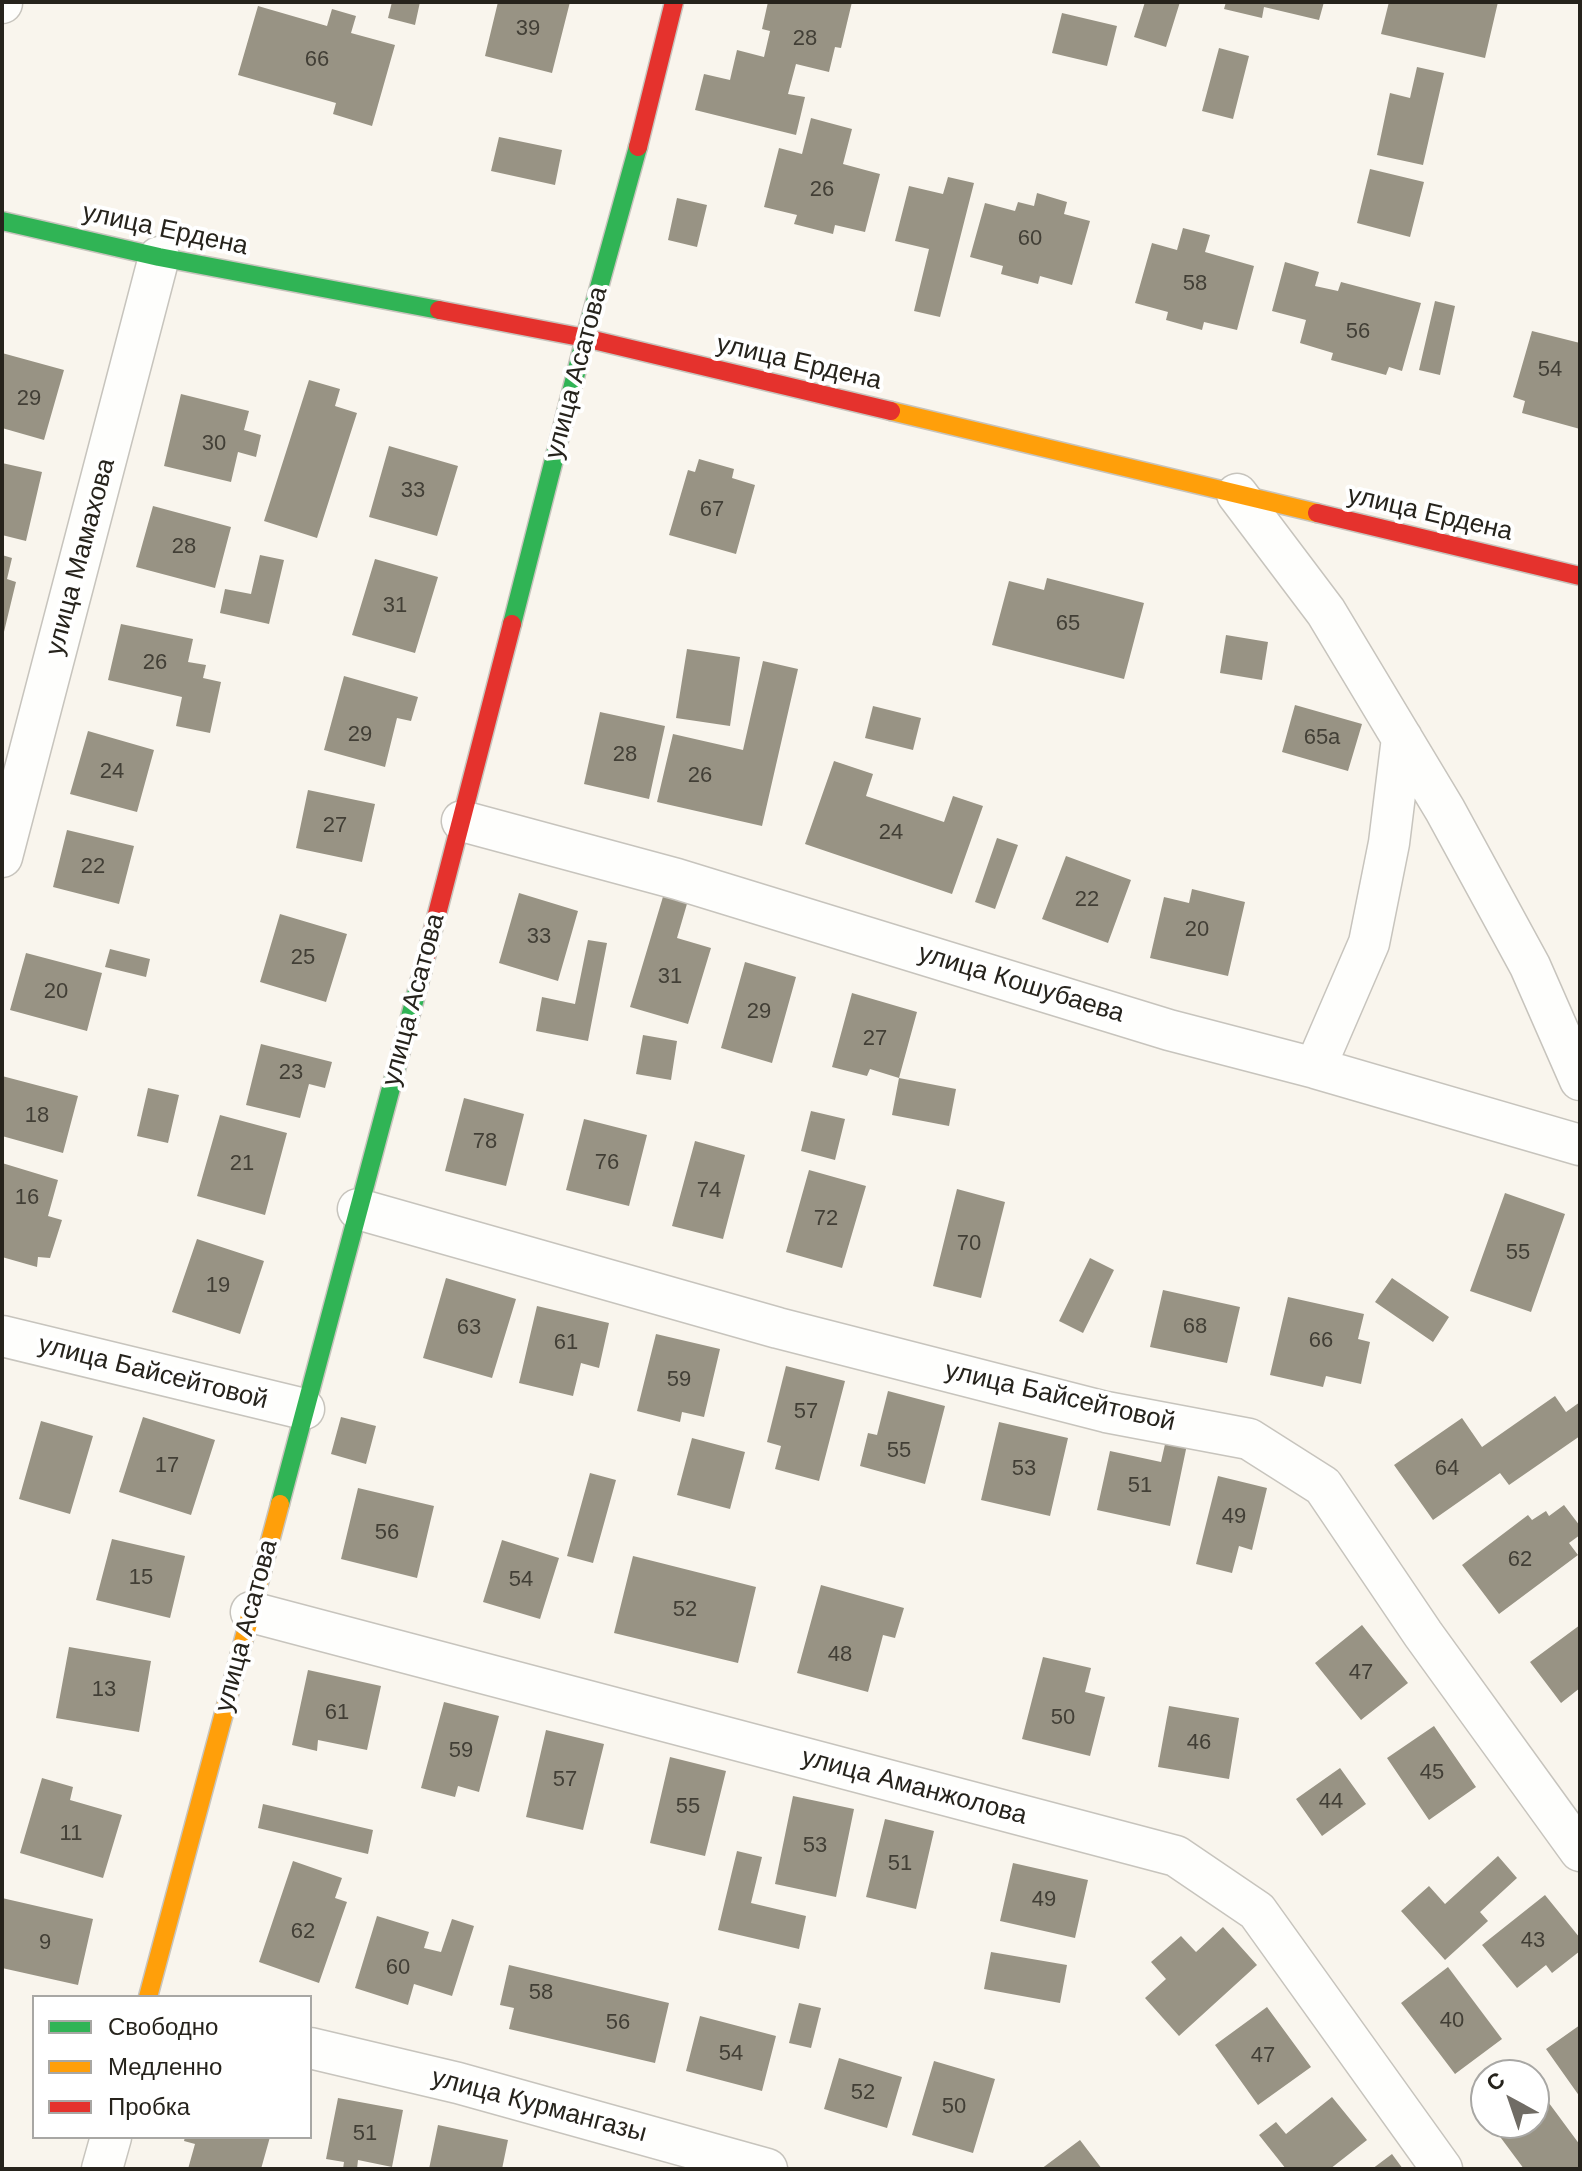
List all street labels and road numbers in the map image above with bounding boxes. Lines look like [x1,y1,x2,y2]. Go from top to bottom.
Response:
street label: улица Ердена [79,197,251,263]
street label: улица Асатова [539,283,615,463]
street label: улица Ердена [713,329,885,397]
street label: улица Мамахова [40,455,122,659]
street label: улица Ердена [1344,480,1516,548]
street label: улица Асатова [376,910,452,1090]
street label: улица Кошубаева [914,938,1128,1030]
street label: улица Байсейтовой [35,1329,271,1417]
street label: улица Байсейтовой [942,1355,1178,1439]
street label: улица Асатова [209,1536,285,1716]
street label: улица Аманжолова [798,1742,1030,1832]
street label: улица Курмангазы [428,2062,650,2150]

